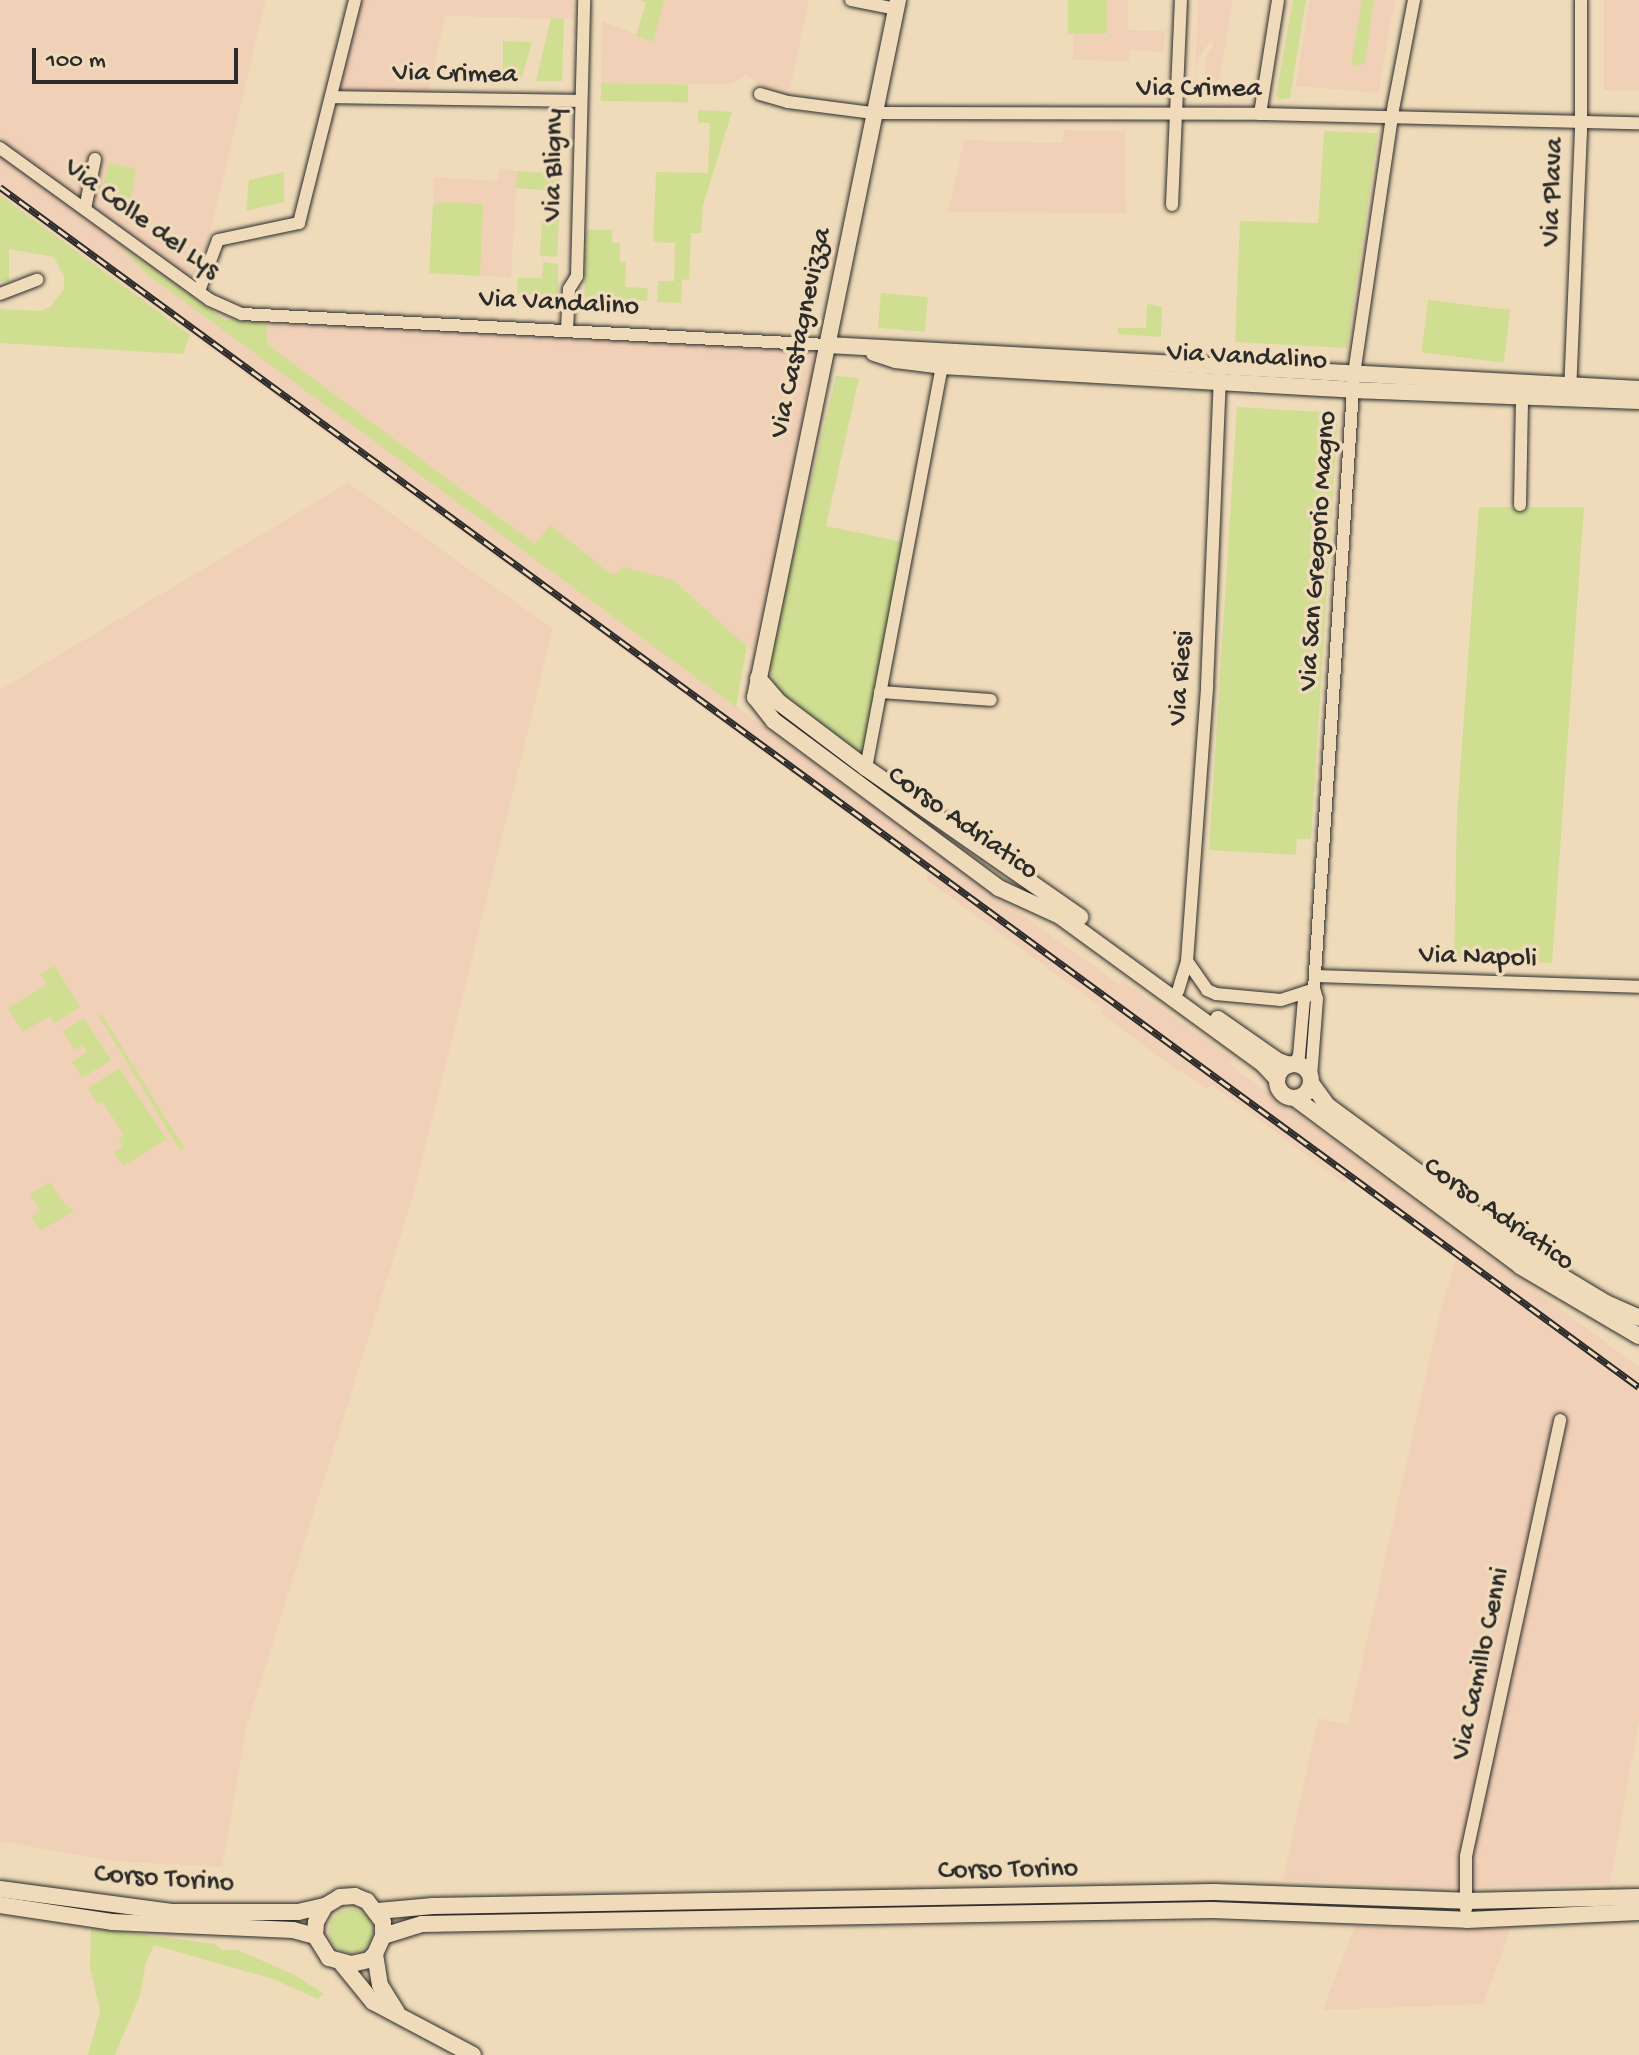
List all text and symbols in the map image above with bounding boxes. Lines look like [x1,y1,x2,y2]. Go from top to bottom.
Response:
scale bar [36,32,242,82]
text: 100 m [46,47,106,76]
street label: Via Crimea [392,57,518,93]
street label: Via Crimea [1137,73,1261,107]
street label: Via Bligny [537,108,573,222]
street label: Via Plava [1535,137,1573,247]
street label: Via Colle del Lys [56,152,226,288]
street label: Via Castagnevizza [763,225,841,441]
street label: Via Vandalino [478,283,640,325]
street label: Via Vandalino [1166,337,1328,379]
street label: Via San Gregorio Magno [1292,410,1346,692]
street label: Via Riesi [1162,629,1202,727]
street label: Corso Adriatico [880,759,1044,889]
street label: Via Napoli [1418,939,1538,977]
street label: Corso Adriatico [1416,1150,1580,1280]
street label: Via Camillo Cenni [1445,1565,1519,1763]
street label: Corso Torino [938,1853,1078,1889]
street label: Corso Torino [93,1858,235,1902]

